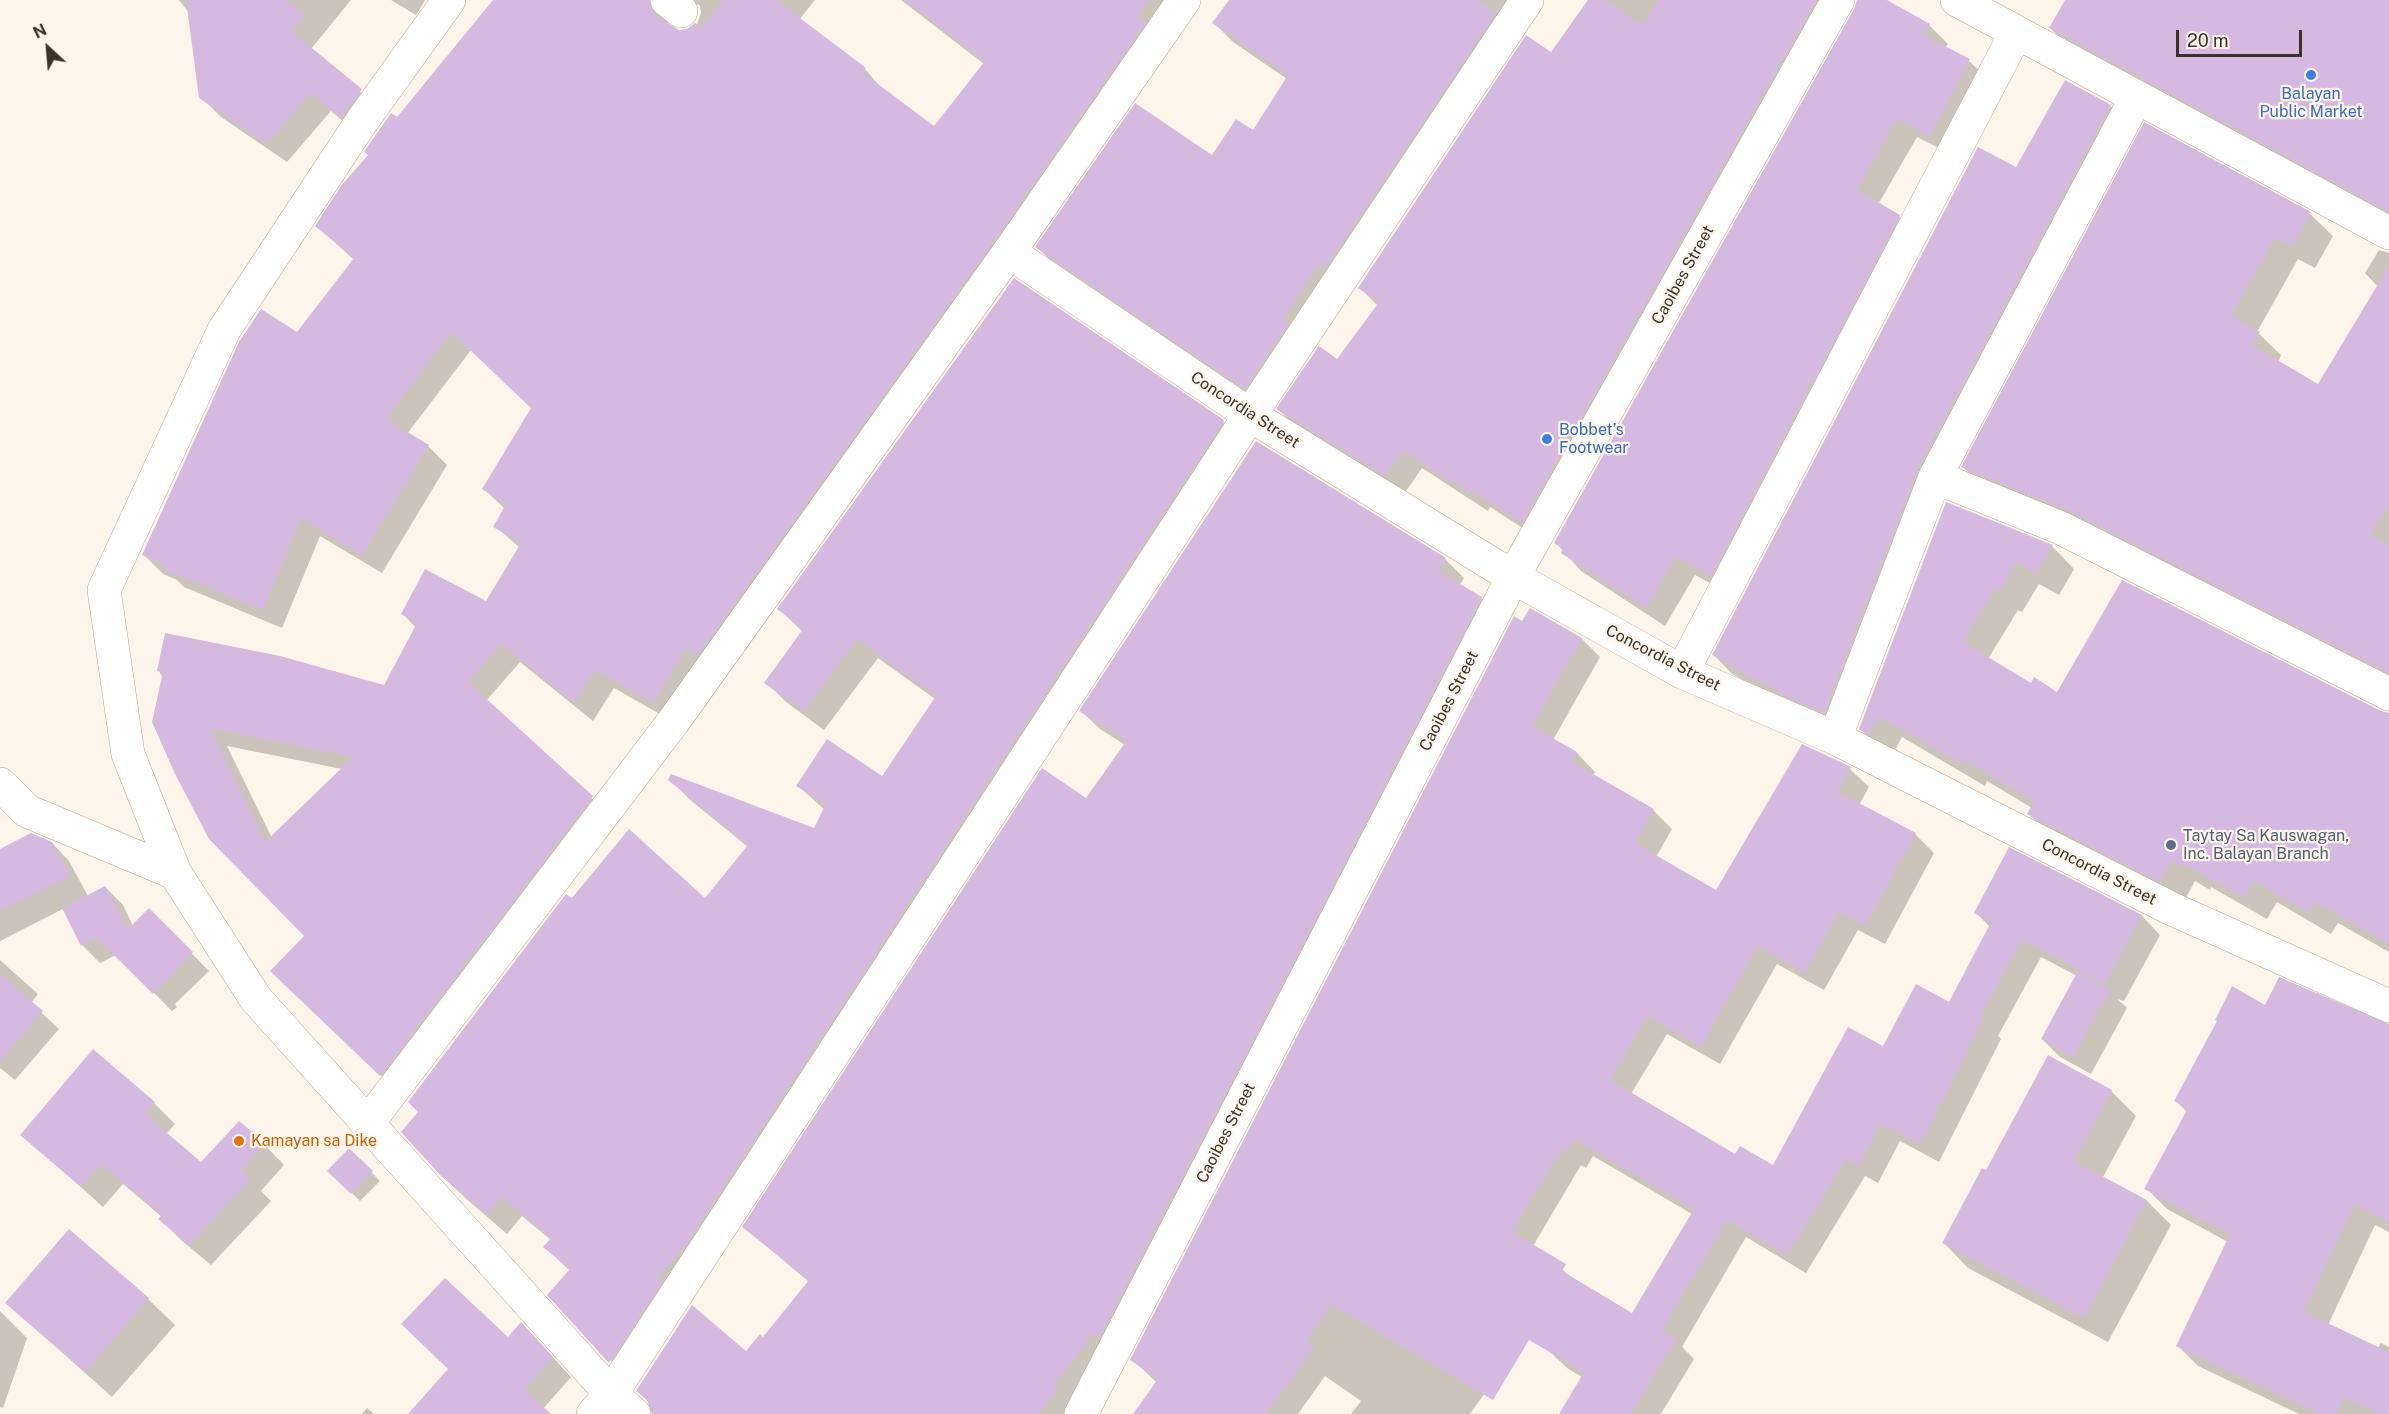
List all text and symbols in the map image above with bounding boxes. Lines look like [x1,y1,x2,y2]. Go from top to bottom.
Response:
north arrow [18,18,78,78]
scale bar [2179,18,2305,56]
text: N [30,20,50,43]
text: 20 m [2187,30,2229,51]
marker: Balayan Public Market [2304,68,2318,82]
place label: Balayan Public Market [2259,84,2363,122]
street label: Caoibes Street [1648,222,1718,328]
street label: Concordia Street [1187,368,1303,452]
place label: Bobbet’s Footwear [1559,420,1629,458]
marker: Bobbet’s Footwear [1540,432,1554,446]
street label: Concordia Street [1602,621,1724,695]
street label: Caoibes Street [1415,648,1483,754]
place label: Taytay Sa Kauswagan, Inc. Balayan Branch [2183,826,2349,864]
street label: Concordia Street [2038,835,2160,909]
marker: Taytay Sa Kauswagan, Inc. Balayan Branch [2164,838,2178,852]
street label: Caoibes Street [1192,1080,1260,1186]
place label: Kamayan sa Dike [251,1131,377,1151]
marker: Kamayan sa Dike [232,1134,246,1148]

